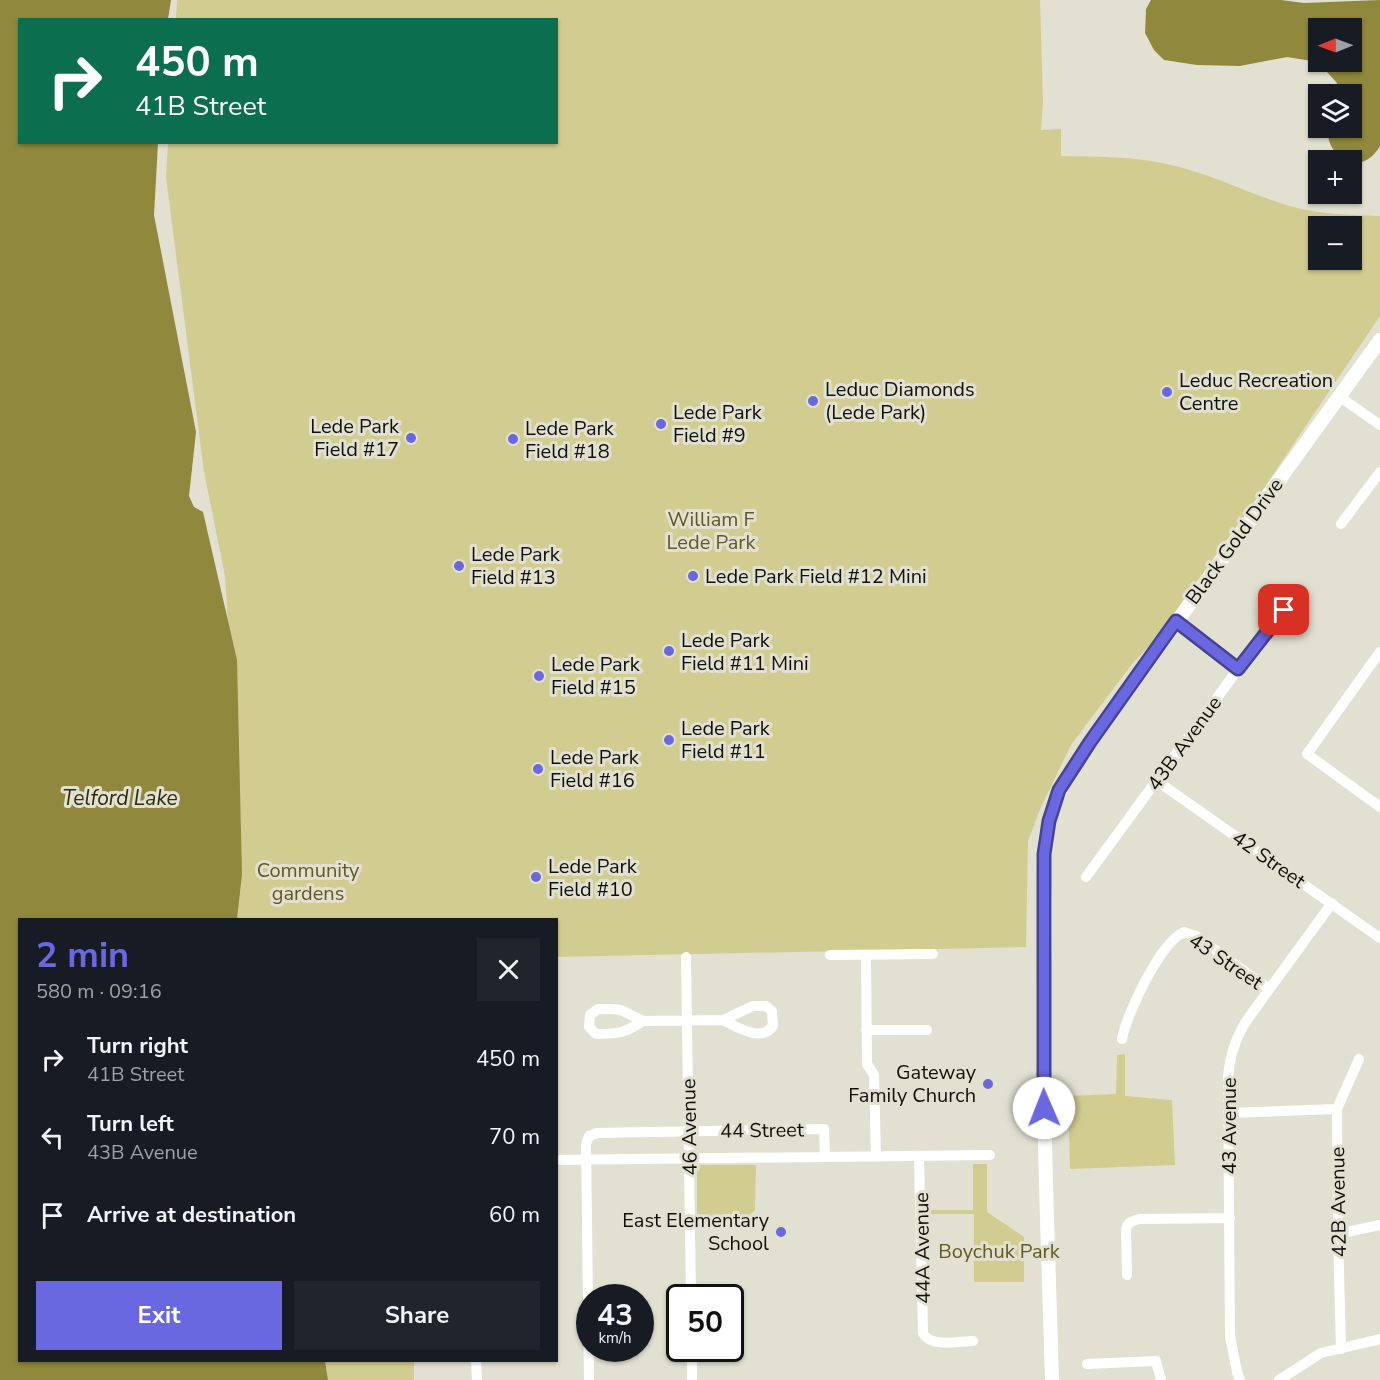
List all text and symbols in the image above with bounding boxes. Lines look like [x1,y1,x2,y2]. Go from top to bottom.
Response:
north arrow [1308,18,1362,72]
map controls [1308,18,1362,270]
text: 450 m [135,34,259,91]
icon: right [36,42,114,120]
button: layers [1308,84,1362,138]
text: 41B Street [135,88,266,125]
button: + [1308,150,1362,204]
button: − [1308,216,1362,270]
place label: Leduc Recreation Centre [1179,367,1333,417]
place label: Leduc Diamonds (Lede Park) [825,376,975,426]
marker: Leduc Recreation Centre [1160,385,1174,399]
marker: Leduc Diamonds (Lede Park) [806,394,820,408]
place label: Lede Park Field #9 [673,399,763,449]
place label: Lede Park Field #17 [310,413,400,463]
place label: Lede Park Field #18 [525,415,615,465]
marker: Lede Park Field #9 [654,417,668,431]
marker: Lede Park Field #17 [404,431,418,445]
marker: Lede Park Field #18 [506,432,520,446]
street label: Black Gold Drive [1179,473,1289,610]
park label: William F Lede Park [667,506,756,556]
place label: Lede Park Field #13 [471,541,561,591]
marker: Lede Park Field #13 [452,559,466,573]
place label: Lede Park Field #12 Mini [705,563,927,590]
marker: Lede Park Field #12 Mini [686,569,700,583]
pin [1258,584,1309,635]
icon: arrive [1267,593,1300,626]
place label: Lede Park Field #11 Mini [681,627,809,677]
marker: Lede Park Field #11 Mini [662,644,676,658]
place label: Lede Park Field #15 [551,651,641,701]
marker: Lede Park Field #15 [532,669,546,683]
street label: 43B Avenue [1141,691,1228,796]
place label: Lede Park Field #11 [681,715,771,765]
marker: Lede Park Field #11 [662,733,676,747]
place label: Lede Park Field #16 [550,744,640,794]
marker: Lede Park Field #16 [531,762,545,776]
water label: Telford Lake [62,784,178,812]
street label: 42 Street [1227,824,1312,895]
place label: Lede Park Field #10 [548,853,638,903]
park label: Community gardens [257,857,360,907]
marker: Lede Park Field #10 [529,870,543,884]
street label: 43 Street [1183,927,1269,997]
text: 2 min [36,931,129,980]
button: close [477,938,540,1001]
text: 580 m · 09:16 [36,978,162,1005]
text: Turn right [87,1031,188,1061]
icon: right [36,1043,69,1076]
text: 450 m [476,1044,540,1074]
place label: Gateway Family Church [848,1059,977,1109]
text: 41B Street [87,1061,184,1088]
position arrow [1012,1076,1076,1140]
marker: Gateway Family Church [981,1077,995,1091]
street label: 43 Avenue [1216,1077,1243,1175]
street label: 46 Avenue [675,1078,704,1176]
text: Turn left [87,1109,174,1139]
street label: 44 Street [720,1116,805,1145]
icon: left [36,1121,69,1154]
text: 70 m [489,1122,540,1152]
text: 43B Avenue [87,1139,198,1166]
street label: 42B Avenue [1324,1146,1353,1258]
street label: 44A Avenue [908,1192,937,1304]
icon: arrive [36,1199,69,1232]
text: Arrive at destination [87,1200,296,1230]
text: 60 m [489,1200,540,1230]
place label: East Elementary School [622,1207,770,1257]
marker: East Elementary School [774,1225,788,1239]
park label: Boychuk Park [938,1238,1061,1265]
button: Exit [36,1281,282,1350]
button: Share [294,1281,540,1350]
speed limit sign: 50 [666,1284,744,1362]
text: 43 [597,1295,633,1336]
text: km/h [598,1328,632,1348]

